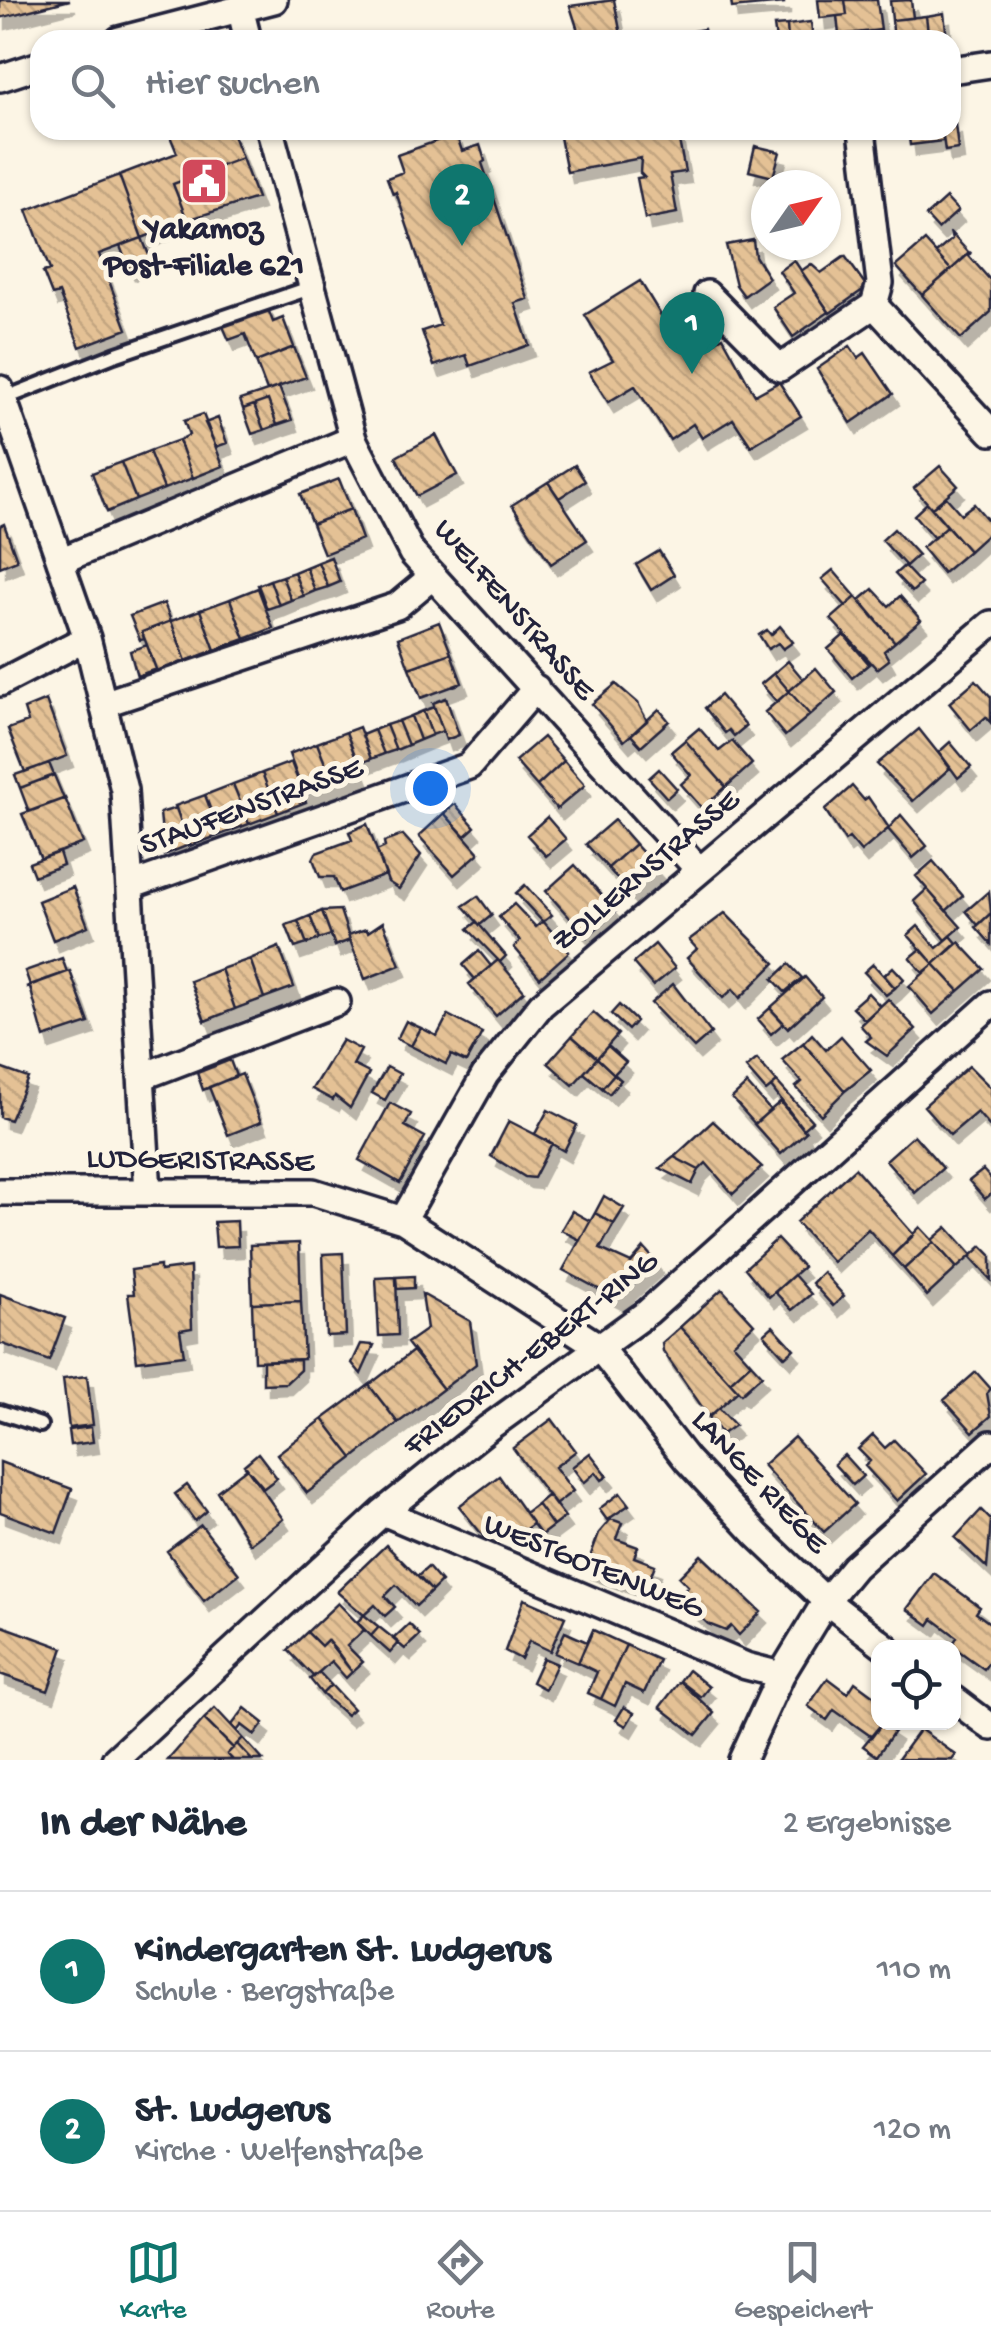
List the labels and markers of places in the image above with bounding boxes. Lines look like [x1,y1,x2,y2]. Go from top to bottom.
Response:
public building icon: Yakamoz Post-Filiale 621 [178,155,230,207]
pin: 2 [430,164,494,246]
place label: Yakamoz Post-Filiale 621 [102,212,304,287]
pin: 1 [660,292,724,374]

